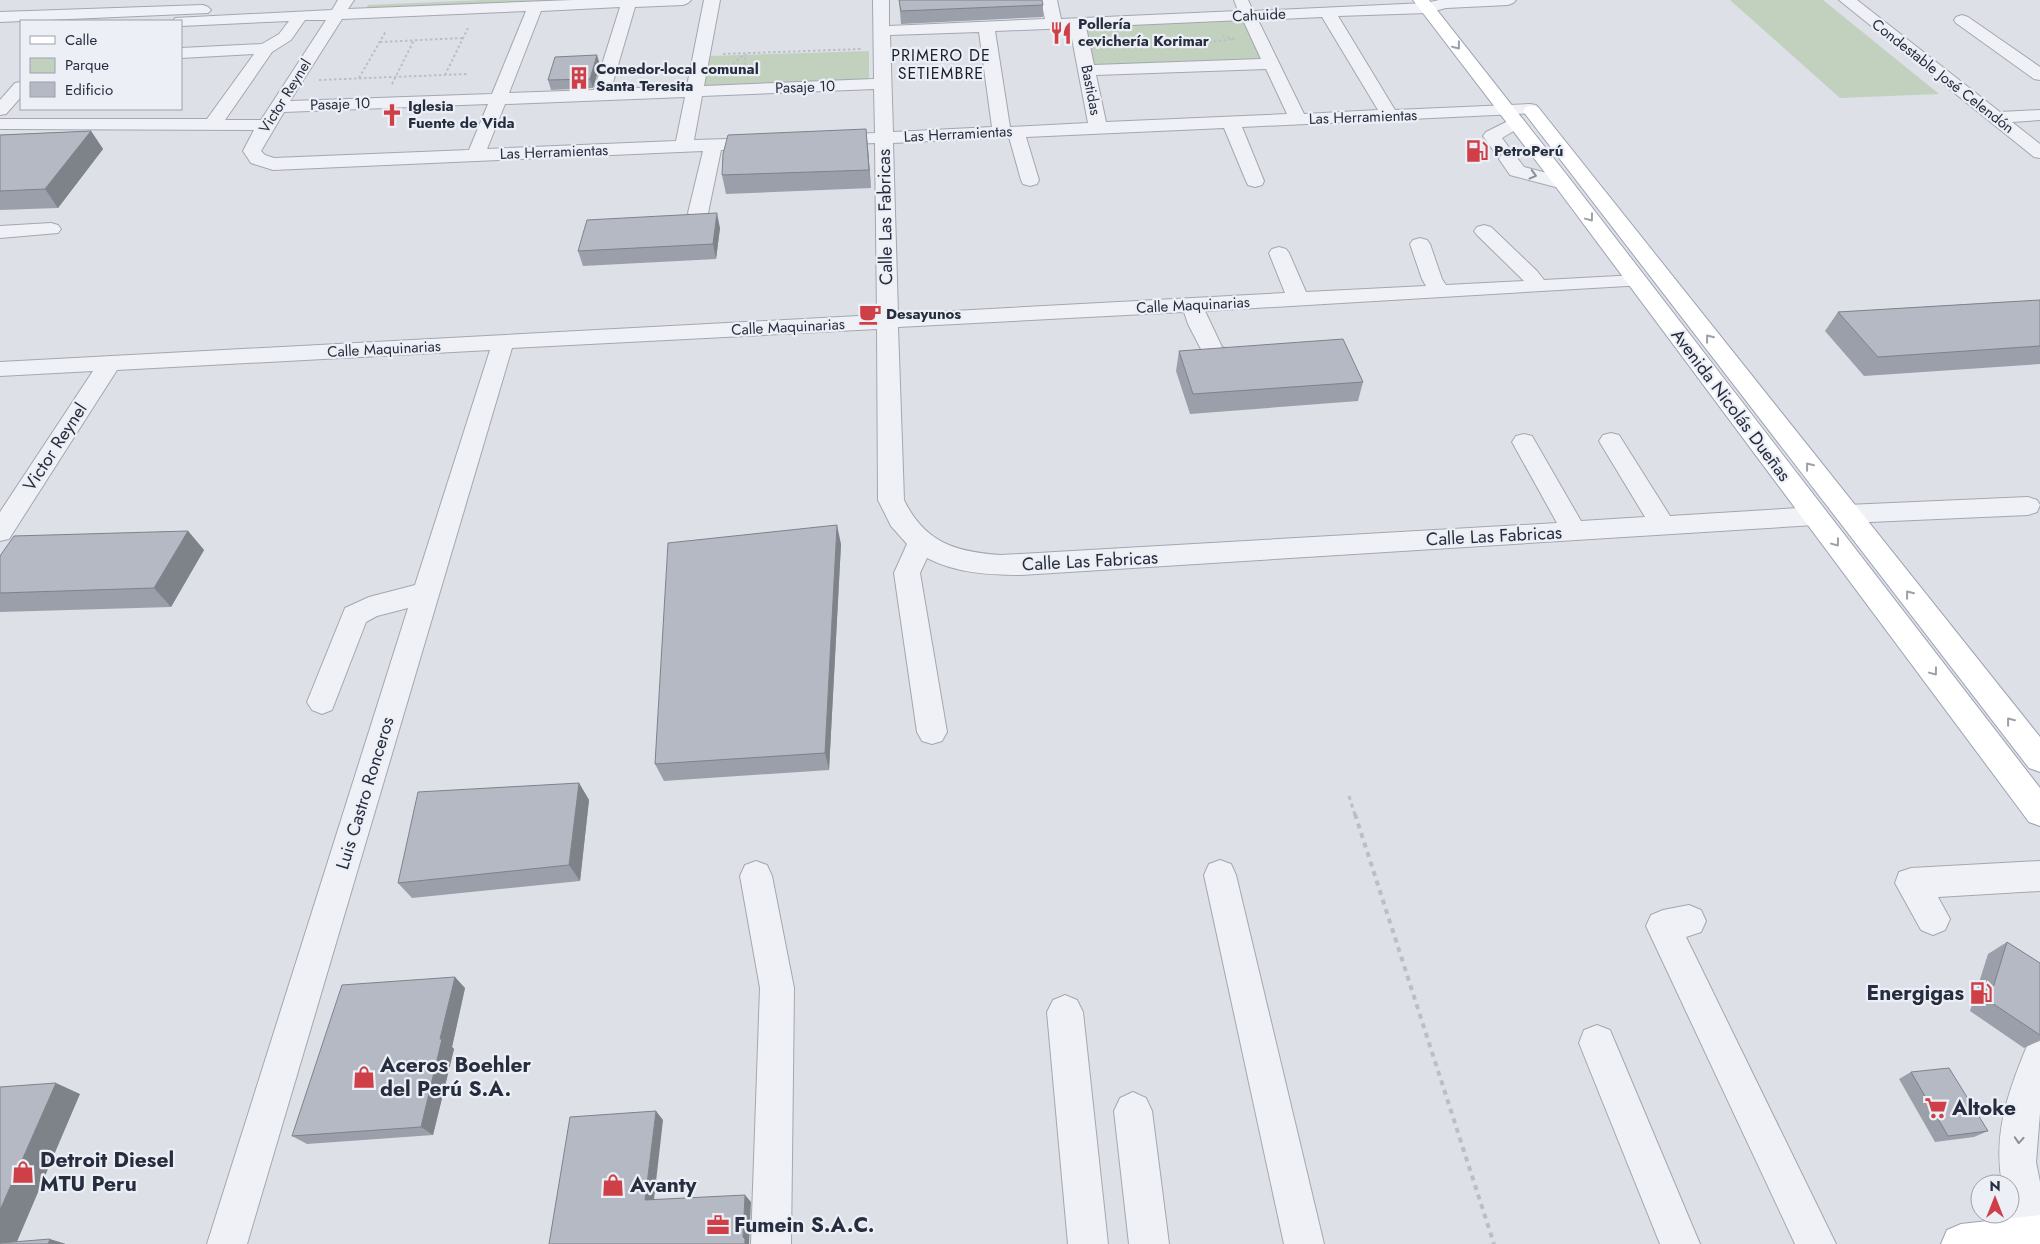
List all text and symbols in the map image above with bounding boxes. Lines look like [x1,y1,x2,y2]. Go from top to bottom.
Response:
street label: Cahuide [1232,3,1287,27]
place label: Pollería cevichería Korimar [1078,13,1210,52]
street label: Condestable José Celendón [1867,13,2019,139]
legend [20,20,182,110]
restaurant icon: Pollería cevichería Korimar [1048,20,1074,46]
text: Calle [65,29,97,51]
one-way arrow [1451,40,1459,49]
district label: PRIMERO DE SETIEMBRE [891,44,991,85]
text: Parque [65,54,109,76]
street label: Victor Reynel [253,55,317,137]
place label: Comedor-local comunal Santa Teresita [596,58,759,97]
street label: Bastidas [1075,63,1107,117]
building icon: Comedor-local comunal Santa Teresita [566,65,592,91]
street label: Pasaje 10 [775,75,835,99]
text: Edificio [65,79,113,101]
street label: Pasaje 10 [310,92,370,116]
place label: Iglesia Fuente de Vida [408,95,515,134]
church icon: Iglesia Fuente de Vida [379,102,405,128]
street label: Las Herramientas [1308,104,1418,130]
street label: Las Herramientas [903,120,1013,148]
fuel station icon: PetroPerú [1464,138,1490,164]
street label: Las Herramientas [499,139,609,165]
place label: PetroPerú [1494,140,1563,162]
street label: Calle Las Fabricas [871,149,899,285]
one-way arrow [1528,169,1537,180]
one-way arrow [1584,212,1593,222]
street label: Calle Maquinarias [1136,291,1250,319]
cafe icon: Desayunos [857,301,883,327]
place label: Desayunos [886,303,961,325]
street label: Calle Maquinarias [731,313,845,341]
street label: Avenida Nicolás Dueñas [1665,323,1797,487]
street label: Calle Maquinarias [327,335,441,363]
one-way arrow [1706,335,1714,344]
street label: Victor Reynel [17,398,93,496]
one-way arrow [1806,463,1814,472]
street label: Calle Las Fabricas [1425,519,1563,553]
one-way arrow [1830,537,1838,546]
street label: Calle Las Fabricas [1021,544,1159,578]
one-way arrow [1906,590,1915,599]
one-way arrow [1928,666,1937,676]
street label: Luis Castro Ronceros [329,713,401,873]
one-way arrow [2007,718,2015,727]
place label: Energigas [1867,978,1964,1008]
fuel station icon: Energigas [1968,980,1994,1006]
place label: Aceros Boehler del Perú S.A. [379,1050,531,1104]
shop icon: Aceros Boehler del Perú S.A. [351,1064,377,1090]
place label: Altoke [1951,1093,2016,1123]
supermarket icon: Altoke [1923,1095,1949,1121]
one-way arrow [2014,1136,2025,1144]
place label: Detroit Diesel MTU Peru [40,1145,174,1199]
shop icon: Detroit Diesel MTU Peru [10,1159,36,1185]
place label: Avanty [629,1170,698,1200]
shop icon: Avanty [600,1172,626,1198]
north arrow [1970,1174,2020,1224]
text: N [1989,1176,2001,1196]
place label: Fumein S.A.C. [734,1210,875,1240]
office icon: Fumein S.A.C. [705,1212,731,1238]

